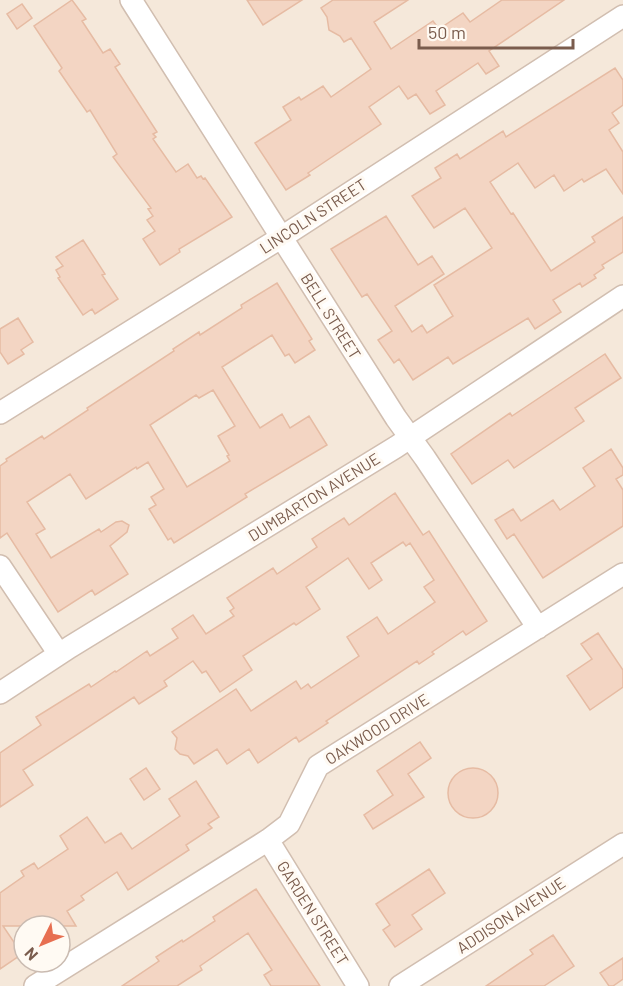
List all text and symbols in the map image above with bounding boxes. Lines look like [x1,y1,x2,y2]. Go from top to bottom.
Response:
scale bar [419,12,574,50]
text: 50 m [428,21,466,43]
street label: LINCOLN STREET [256,174,370,257]
street label: BELL STREET [298,269,365,362]
street label: DUMBARTON AVENUE [244,448,383,545]
street label: OAKWOOD DRIVE [321,689,432,768]
street label: GARDEN STREET [274,857,353,968]
street label: ADDISON AVENUE [453,872,569,957]
north arrow [12,914,72,974]
text: N [20,944,41,965]

